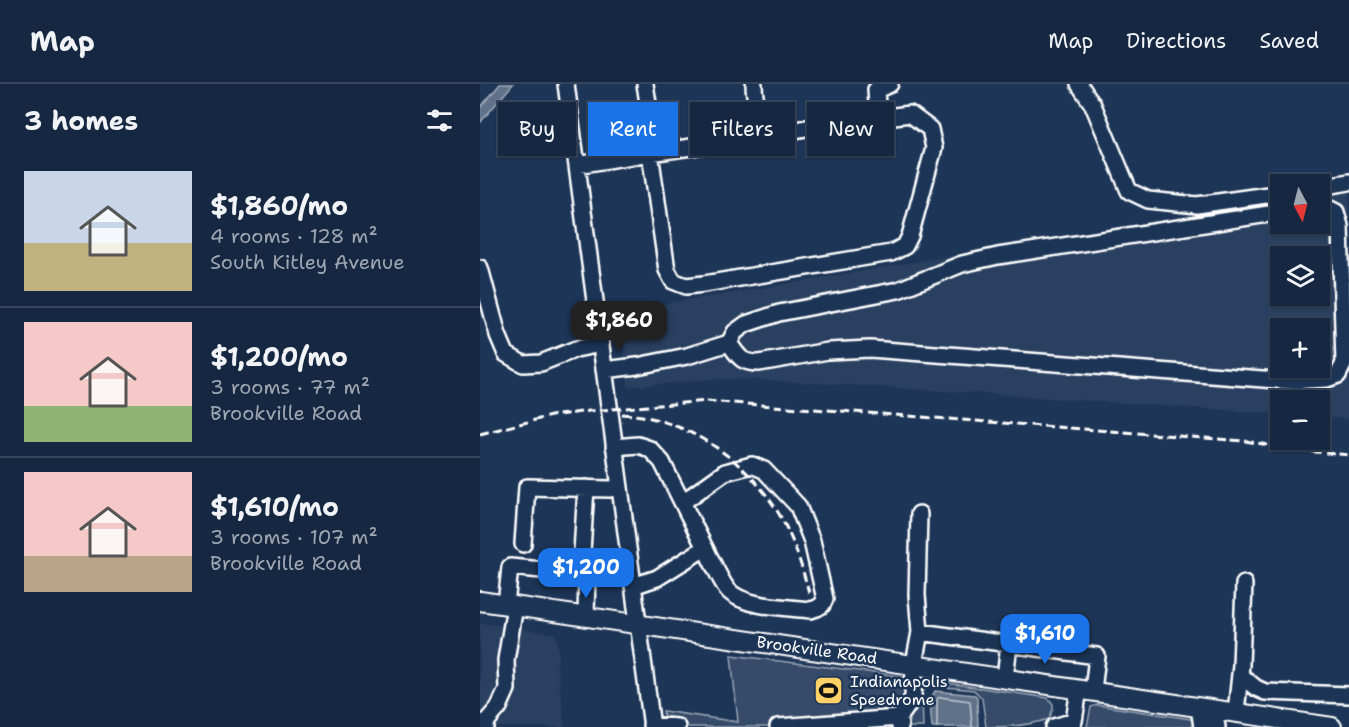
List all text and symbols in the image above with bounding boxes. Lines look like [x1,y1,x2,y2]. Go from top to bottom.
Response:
text: Map [30,22,95,60]
text: Map [1048,27,1093,55]
text: Directions [1126,27,1226,55]
text: Saved [1259,27,1319,55]
chip: Buy [498,102,576,156]
chip: Rent [588,102,678,156]
chip: Filters [690,102,795,156]
chip: New [807,102,894,156]
text: 3 homes [24,103,138,138]
icon: filters [423,104,456,137]
north arrow [1270,174,1330,234]
map controls [1270,174,1330,450]
text: $1,860/mo [210,188,348,223]
icon: home [72,195,144,267]
text: 4 rooms · 128 m² [210,223,378,249]
button: layers [1270,246,1330,306]
text: South Kitley Avenue [210,249,405,275]
pin: $1,860 [570,301,668,352]
text: $1,860 [585,307,653,333]
button: + [1270,318,1330,378]
text: $1,200/mo [210,339,348,374]
icon: home [72,346,144,418]
text: 3 rooms · 77 m² [210,374,370,400]
button: − [1270,390,1330,450]
text: Brookville Road [210,400,362,426]
text: $1,610/mo [210,489,339,524]
icon: home [72,496,144,568]
text: 3 rooms · 107 m² [210,524,378,550]
pin: $1,200 [537,548,635,599]
text: Brookville Road [210,550,362,576]
text: $1,200 [552,554,620,580]
pin: $1,610 [996,614,1094,665]
text: $1,610 [1014,620,1076,646]
street label: Brookville Road [755,631,879,669]
place label: Indianapolis Speedrome [850,671,948,710]
sports icon: Indianapolis Speedrome [813,674,845,706]

